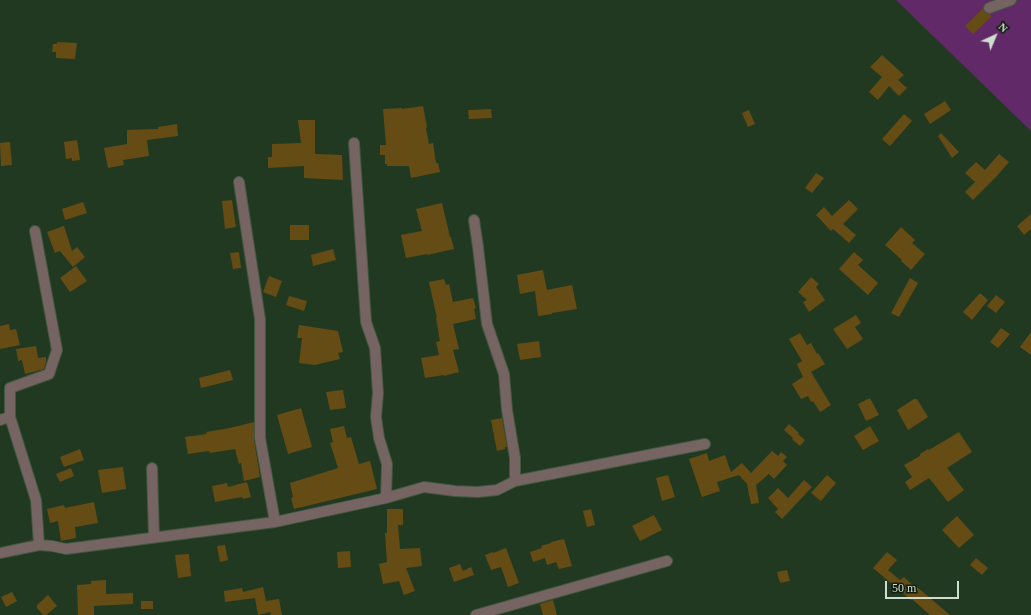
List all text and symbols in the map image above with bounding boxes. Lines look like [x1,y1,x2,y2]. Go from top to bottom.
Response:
north arrow [975,16,1015,56]
text: N [996,20,1010,34]
scale bar [887,573,961,599]
text: 50 m [892,581,916,595]

